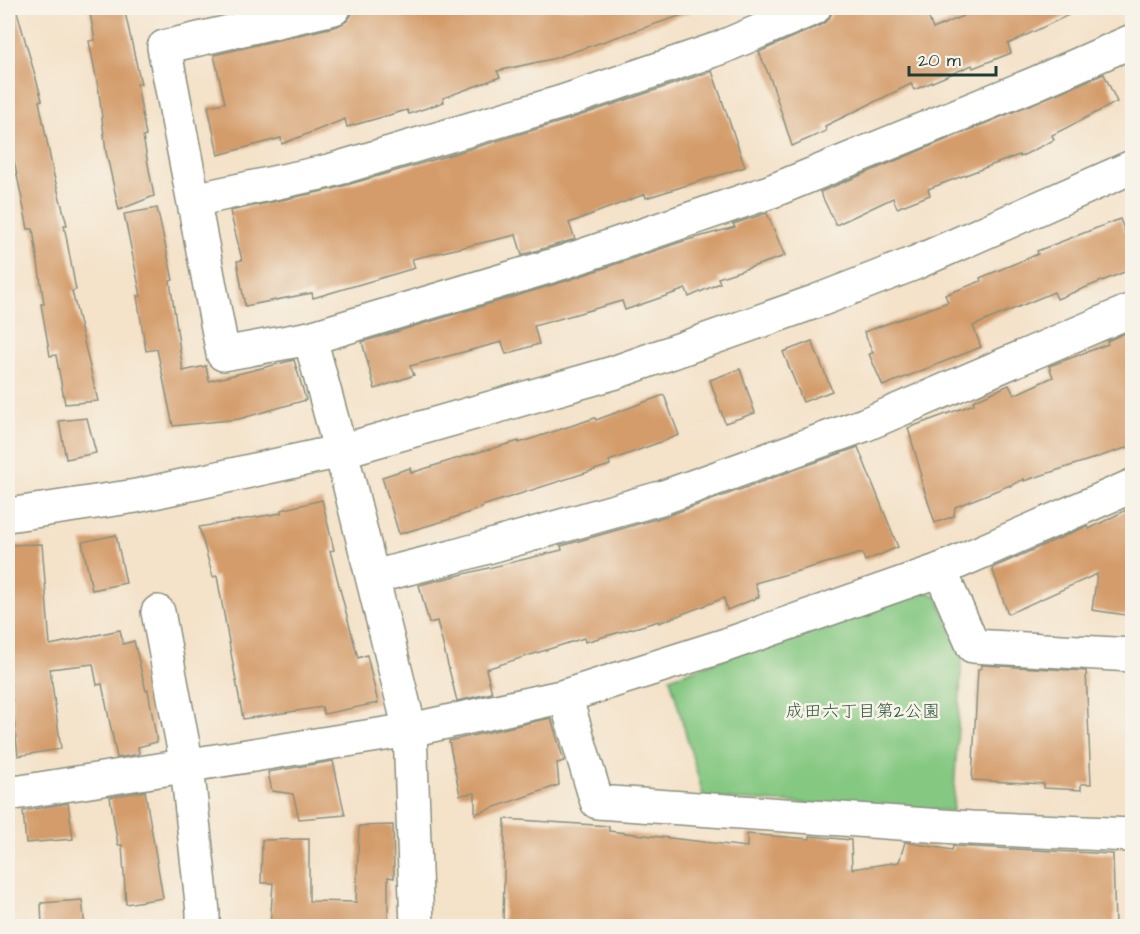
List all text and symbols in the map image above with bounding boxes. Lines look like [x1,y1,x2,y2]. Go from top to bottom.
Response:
scale bar [909,39,996,77]
text: 20 m [918,48,961,73]
park label: 成田六丁目第2公園 [786,699,940,724]

